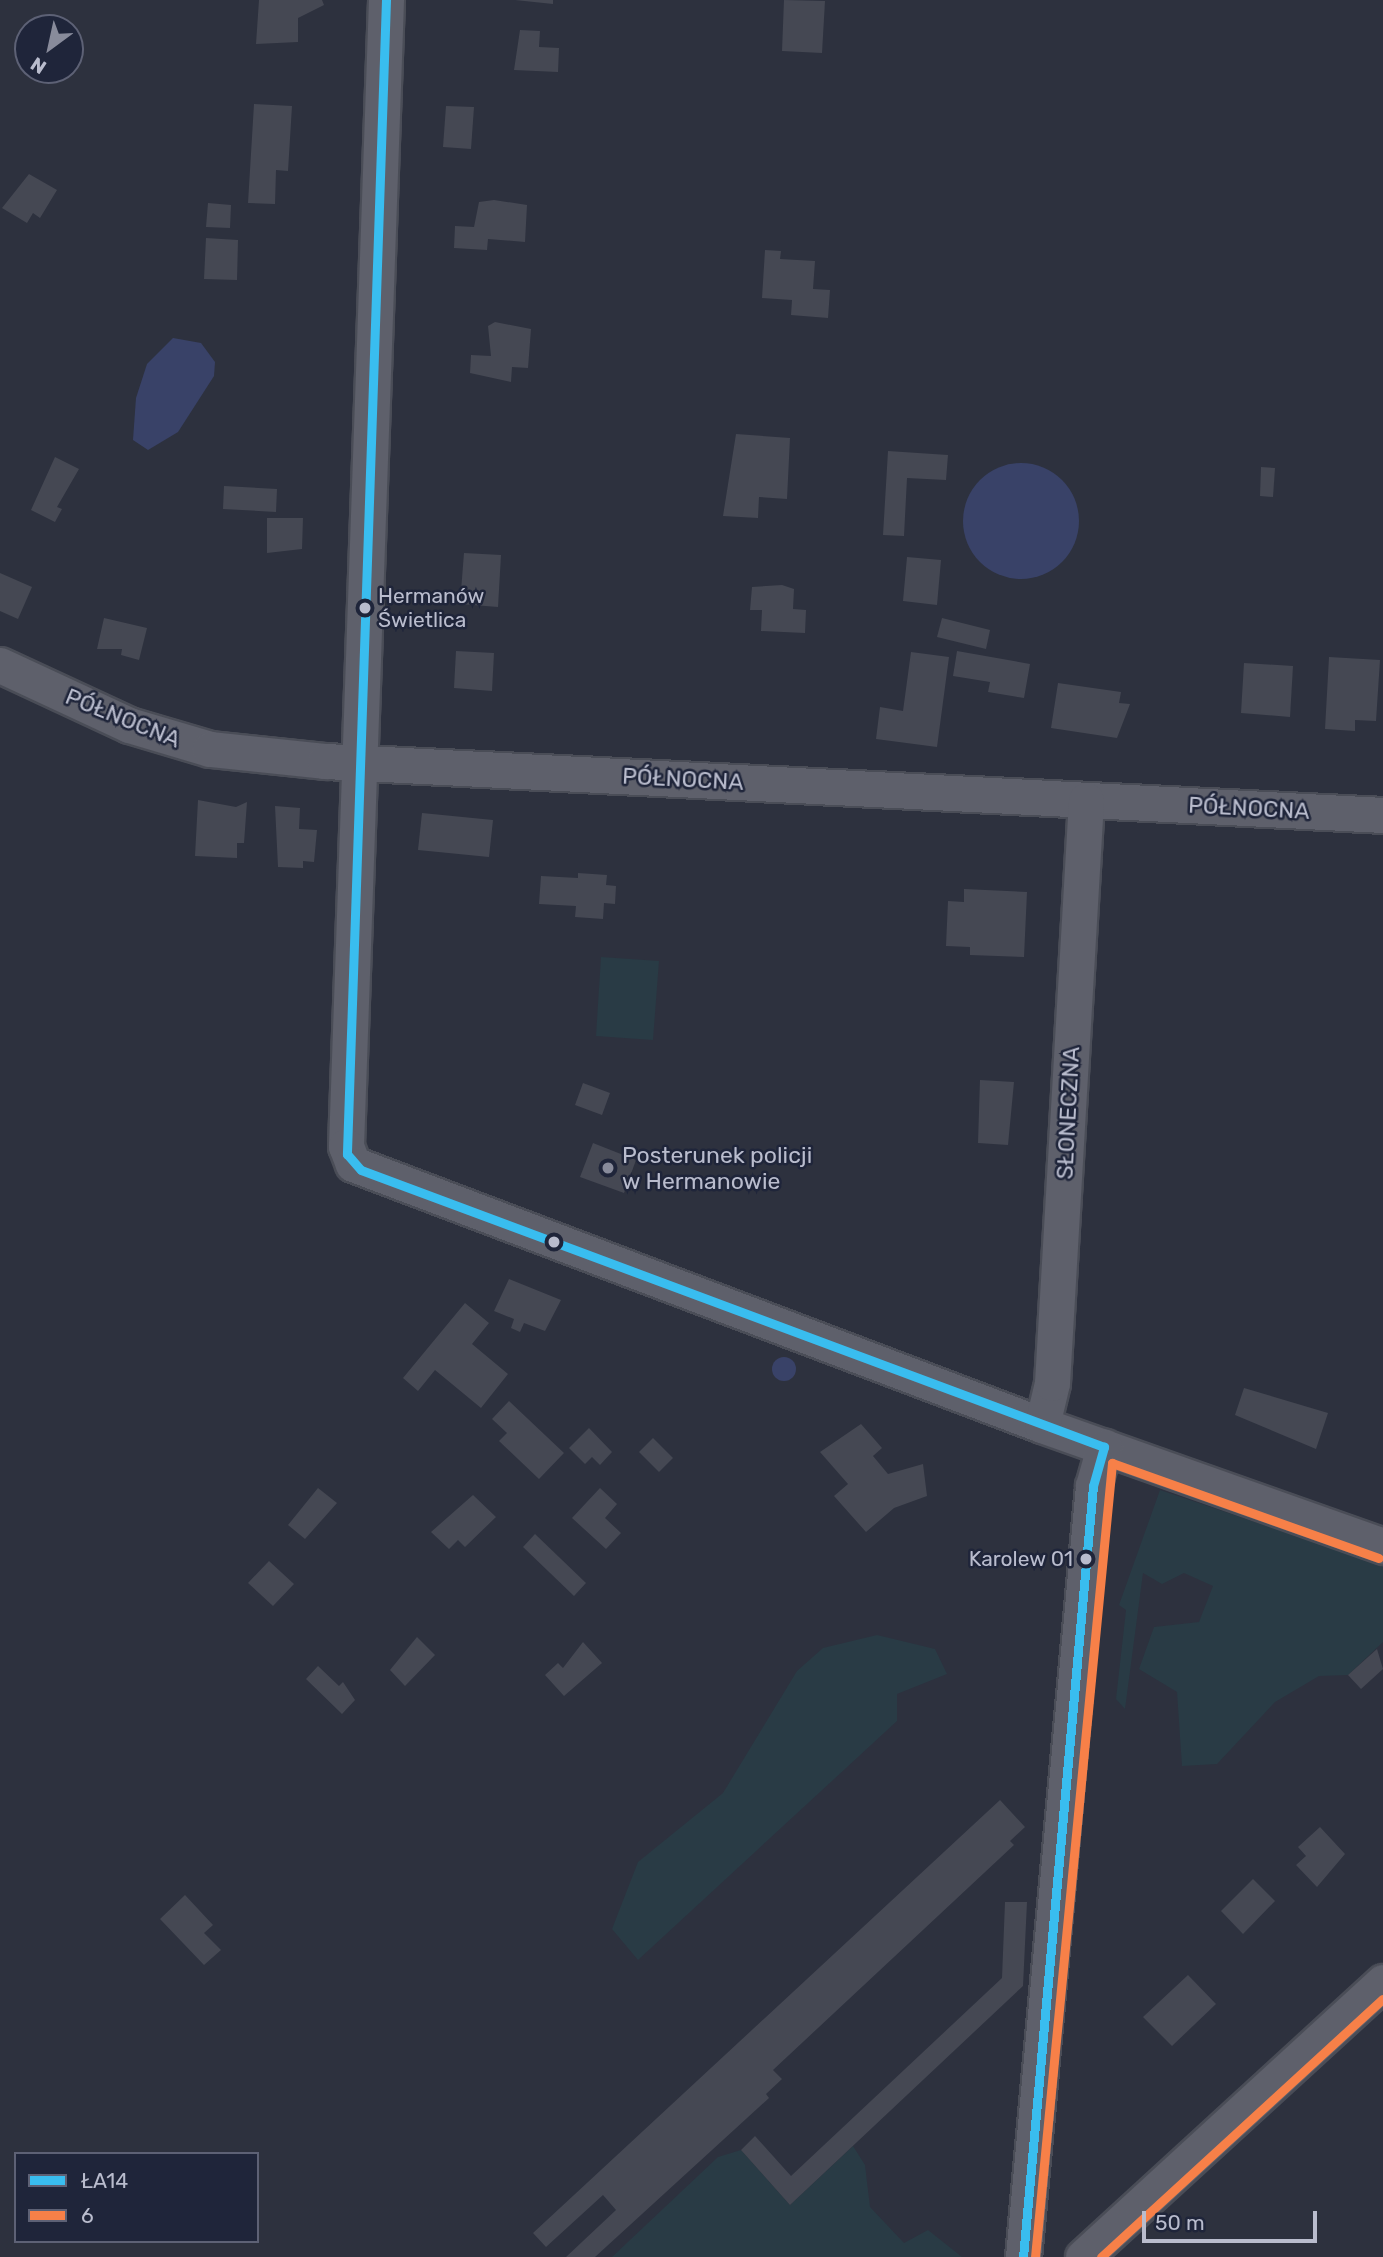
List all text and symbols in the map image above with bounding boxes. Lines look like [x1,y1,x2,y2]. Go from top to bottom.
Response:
north arrow [14,14,84,84]
text: N [26,52,50,79]
place label: Hermanów Świetlica [378,583,484,633]
marker: Hermanów Świetlica [358,601,372,615]
street label: PÓŁNOCNA [61,682,185,754]
street label: PÓŁNOCNA [621,762,745,796]
street label: PÓŁNOCNA [1187,791,1311,825]
street label: SŁONECZNA [1051,1046,1085,1180]
place label: Posterunek policji w Hermanowie [622,1141,812,1195]
marker: Posterunek policji w Hermanowie [600,1160,616,1176]
unlabelled marker [547,1235,561,1249]
place label: Karolew 01 [968,1546,1073,1572]
marker: Karolew 01 [1079,1552,1093,1566]
legend [14,2152,259,2243]
text: ŁA14 [81,2168,128,2193]
scale bar [1145,2198,1320,2242]
text: 6 [81,2203,94,2228]
text: 50 m [1155,2210,1205,2235]

